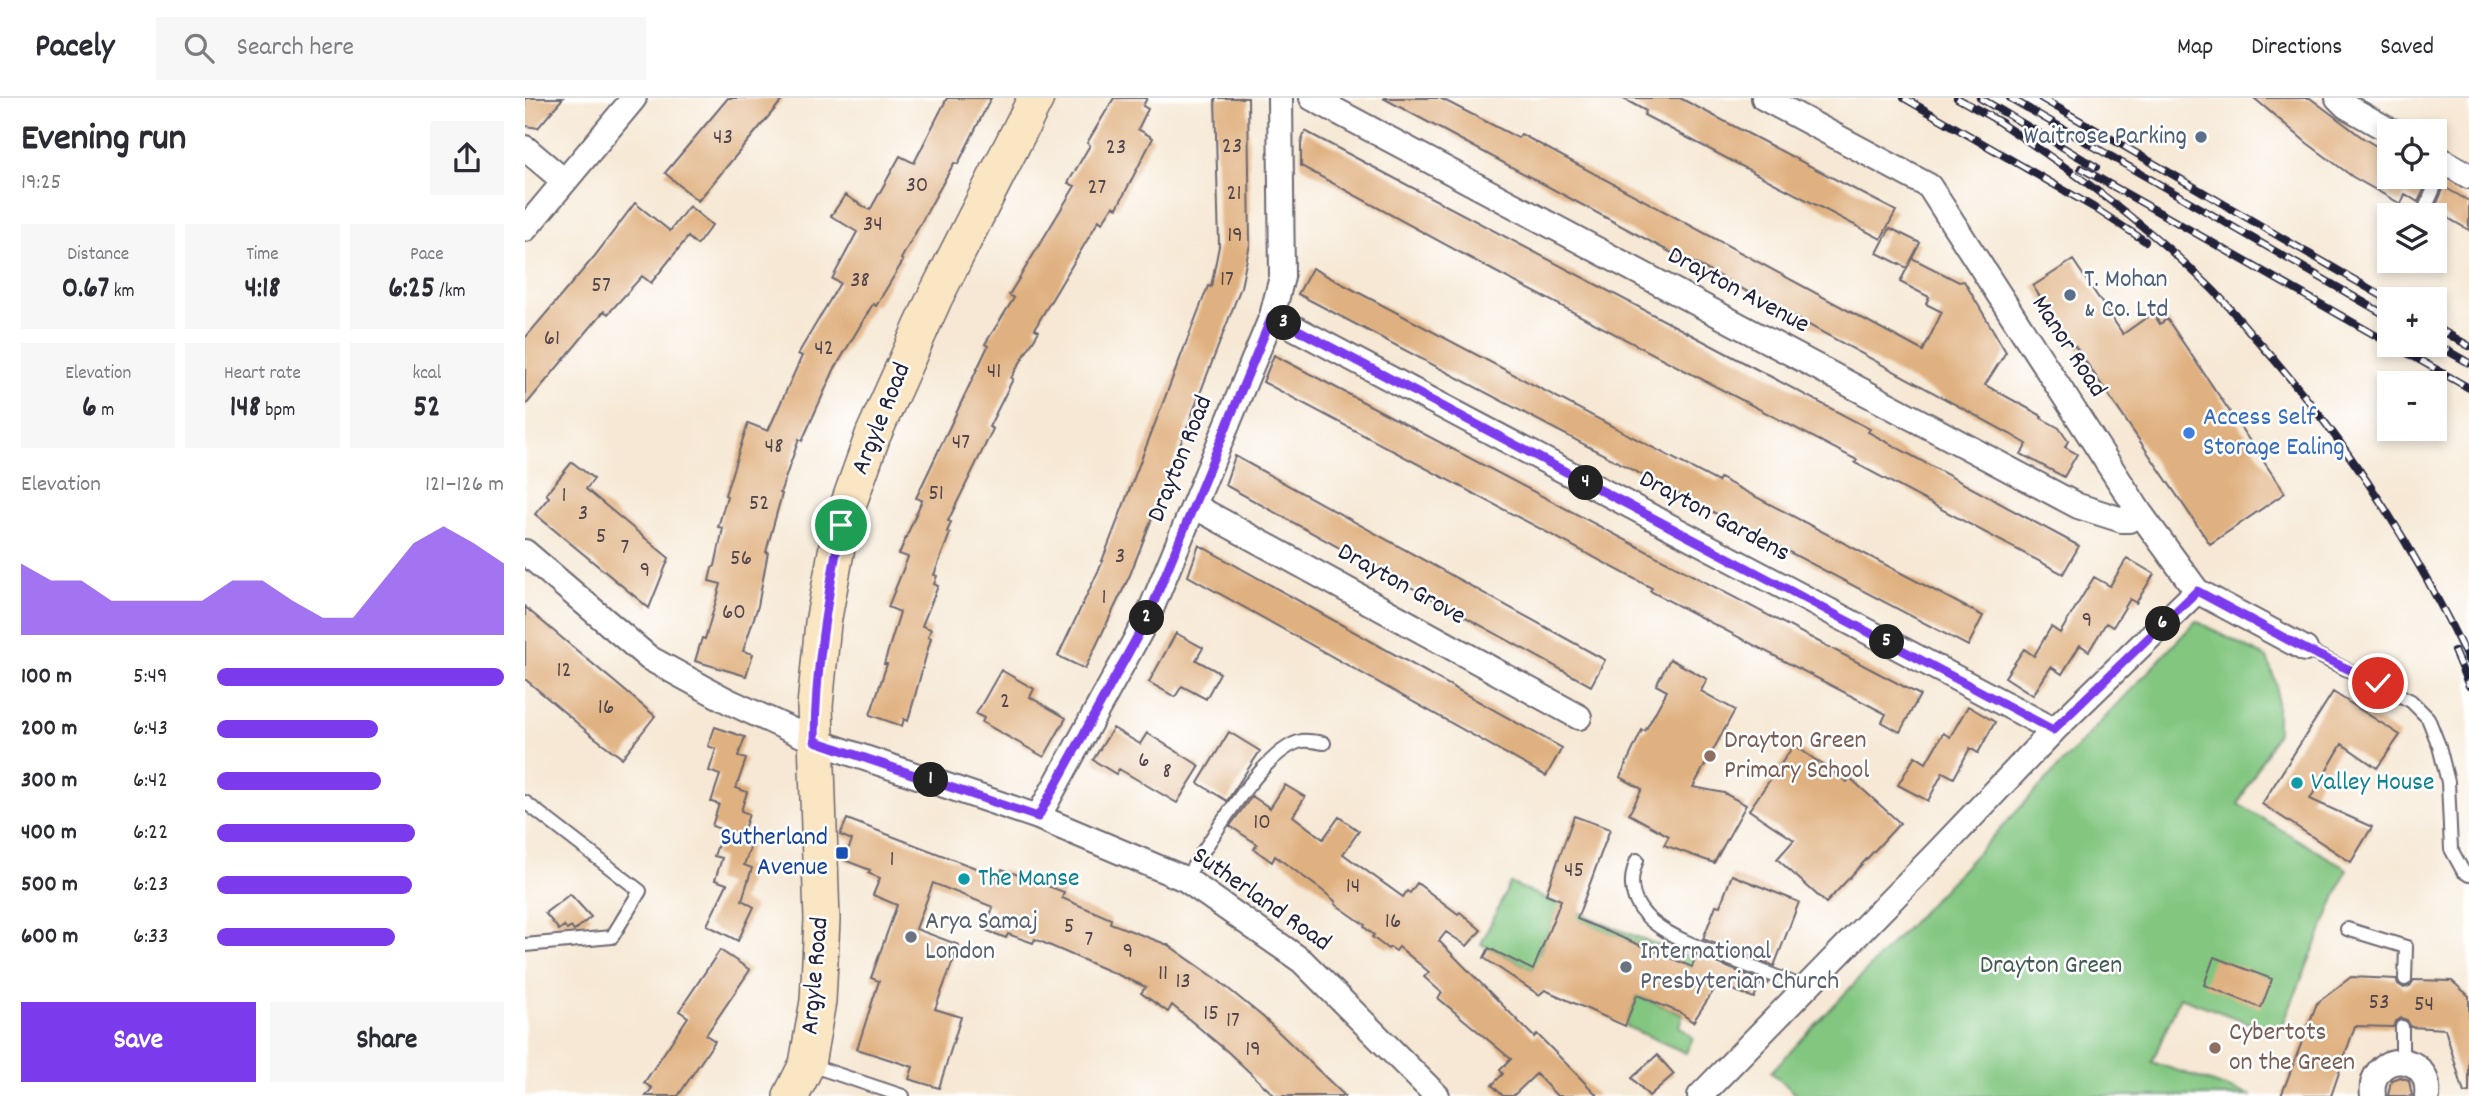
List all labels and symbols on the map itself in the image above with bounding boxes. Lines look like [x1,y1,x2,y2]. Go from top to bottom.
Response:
place label: Waitrose Parking [2024,119,2187,156]
house number: 43 [713,122,733,155]
marker: Waitrose Parking [2193,129,2209,145]
house number: 23 [1222,131,1242,164]
house number: 23 [1106,132,1126,165]
house number: 30 [906,170,928,203]
house number: 27 [1088,172,1106,205]
house number: 21 [1226,178,1242,211]
house number: 34 [863,209,883,242]
house number: 19 [1227,220,1243,253]
street label: Drayton Avenue [1660,238,1816,344]
place label: T. Mohan & Co. Ltd [2084,262,2169,329]
house number: 17 [1220,264,1234,297]
house number: 38 [850,265,870,298]
house number: 57 [591,270,611,303]
marker: T. Mohan & Co. Ltd [2062,287,2078,303]
street label: Manor Road [2021,289,2115,405]
pin: 3 [1267,306,1301,341]
house number: 61 [544,323,560,356]
house number: 42 [814,333,834,366]
house number: 41 [987,356,1001,389]
street label: Argyle Road [843,357,921,481]
street label: Drayton Road [1139,390,1223,528]
place label: Access Self Storage Ealing [2203,400,2345,467]
marker: Access Self Storage Ealing [2181,425,2197,441]
house number: 47 [952,427,970,460]
house number: 48 [765,431,783,464]
street label: Drayton Gardens [1632,462,1796,572]
pin: 4 [1569,466,1603,500]
house number: 51 [928,478,944,511]
house number: 1 [561,480,567,513]
house number: 52 [749,488,769,521]
pin [811,495,871,555]
house number: 3 [578,498,588,531]
house number: 5 [596,521,606,554]
house number: 7 [621,532,629,565]
street label: Drayton Grove [1330,535,1472,635]
house number: 3 [1115,541,1125,574]
house number: 56 [730,543,752,576]
house number: 9 [640,555,650,588]
house number: 1 [1101,582,1107,615]
house number: 60 [722,597,746,630]
pin: 2 [1129,601,1165,636]
house number: 9 [2082,605,2092,638]
pin: 6 [2145,606,2181,642]
pin: 5 [1869,624,1905,660]
pin [2348,653,2408,713]
house number: 12 [556,655,572,688]
house number: 2 [1000,686,1010,719]
house number: 16 [598,692,614,725]
place label: Drayton Green Primary School [1724,723,1870,790]
house number: 6 [1138,745,1150,778]
marker: Drayton Green Primary School [1702,748,1718,764]
house number: 8 [1162,756,1172,789]
pin: 1 [913,762,949,798]
place label: Valley House [2311,765,2434,802]
marker: Valley House [2289,775,2305,791]
house number: 10 [1253,807,1271,840]
place label: Sutherland Avenue [720,820,828,887]
street label: Sutherland Road [1184,838,1338,962]
house number: 1 [889,844,895,877]
marker: Sutherland Avenue [834,845,850,861]
house number: 45 [1564,855,1584,888]
place label: The Manse [978,861,1080,898]
marker: The Manse [956,871,972,887]
house number: 14 [1346,871,1360,904]
place label: Arya Samaj London [925,904,1038,971]
house number: 16 [1385,906,1401,939]
house number: 5 [1064,911,1074,944]
street label: Argyle Road [792,916,840,1036]
house number: 7 [1085,924,1093,957]
marker: Arya Samaj London [903,929,919,945]
place label: International Presbyterian Church [1640,934,1839,1001]
house number: 9 [1123,936,1133,969]
park label: Drayton Green [1980,948,2122,985]
house number: 11 [1158,958,1168,991]
marker: International Presbyterian Church [1618,959,1634,975]
house number: 13 [1175,966,1191,999]
house number: 53 [2369,987,2389,1020]
house number: 54 [2414,989,2434,1022]
house number: 15 [1203,998,1219,1031]
house number: 17 [1226,1005,1240,1038]
place label: Cybertots on the Green [2229,1015,2355,1082]
house number: 19 [1245,1034,1261,1067]
marker: Cybertots on the Green [2207,1040,2223,1056]

